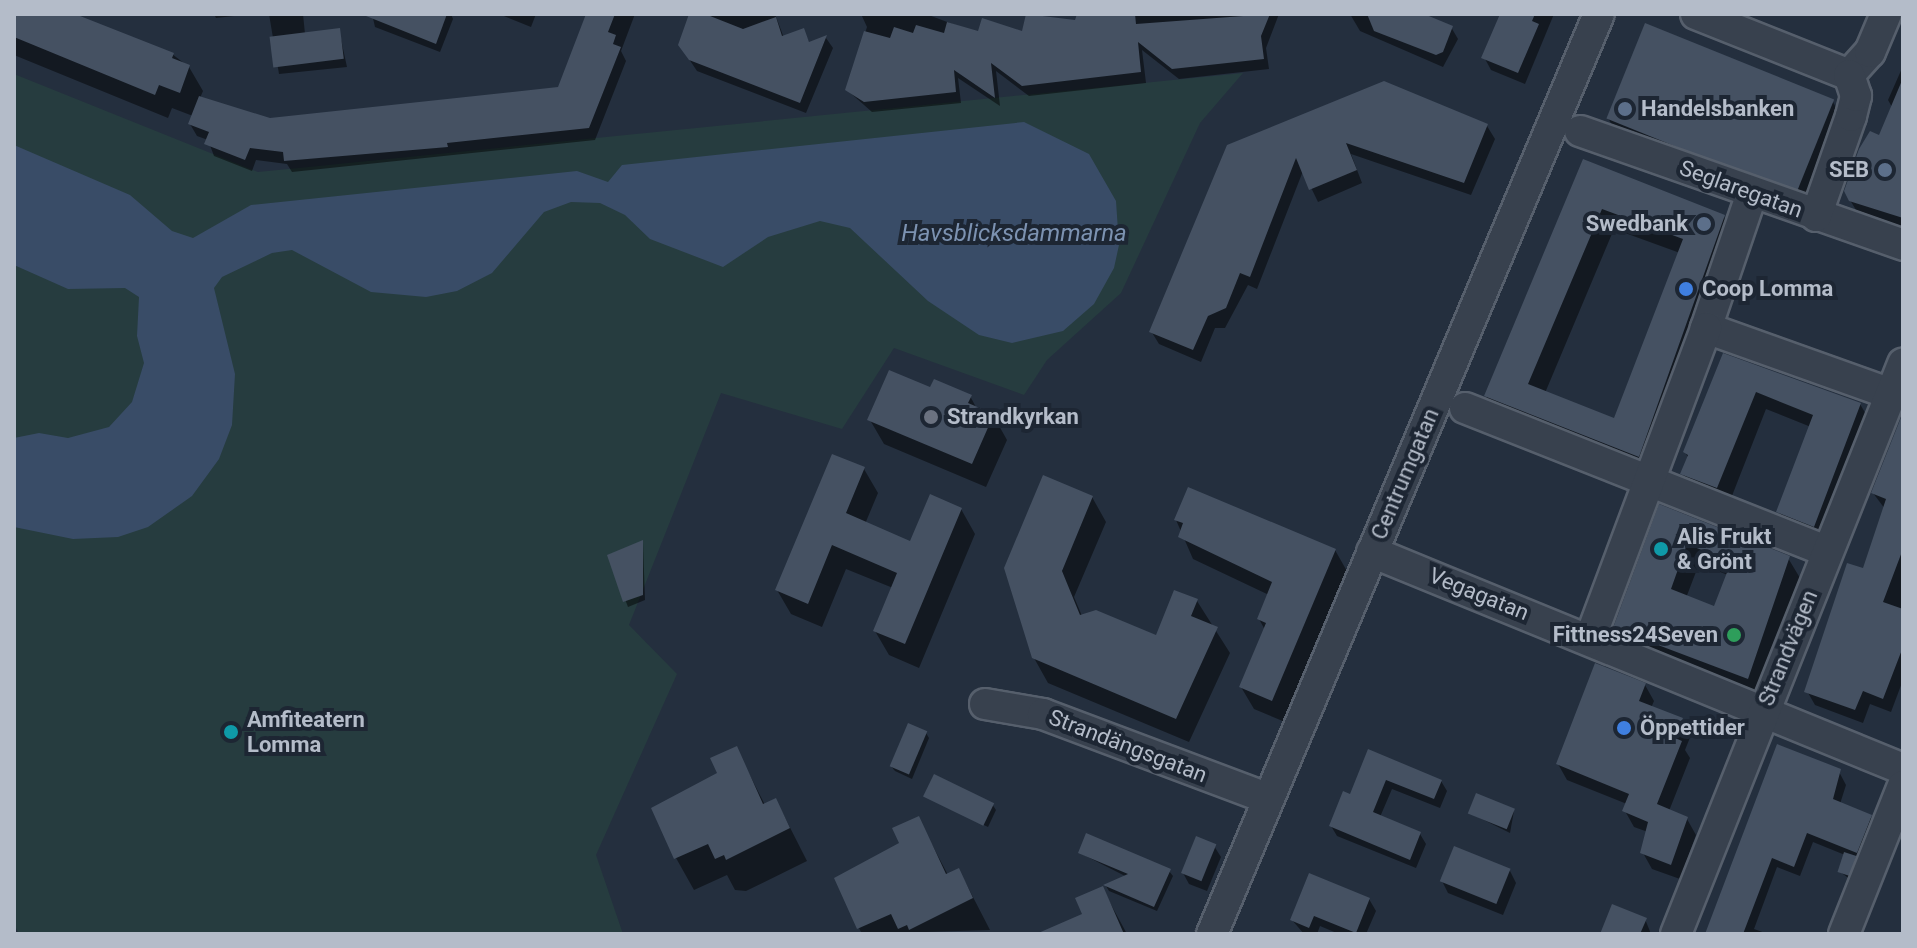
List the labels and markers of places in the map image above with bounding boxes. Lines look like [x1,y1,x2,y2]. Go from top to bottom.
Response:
place label: Handelsbanken [1641,96,1794,122]
marker: Handelsbanken [1616,100,1634,118]
place label: SEB [1829,157,1869,183]
marker: SEB [1876,161,1894,179]
place label: Swedbank [1586,211,1688,237]
marker: Swedbank [1695,215,1713,233]
place label: Coop Lomma [1702,276,1833,302]
marker: Coop Lomma [1677,280,1695,298]
place label: Strandkyrkan [947,404,1079,430]
marker: Strandkyrkan [922,408,940,426]
place label: Alis Frukt & Grönt [1677,523,1772,574]
marker: Alis Frukt & Grönt [1652,540,1670,558]
place label: Fittness24Seven [1553,622,1718,648]
marker: Fittness24Seven [1725,626,1743,644]
place label: Amfiteatern Lomma [247,706,365,758]
place label: Öppettider [1640,715,1745,741]
marker: Öppettider [1615,719,1633,737]
marker: Amfiteatern Lomma [222,723,240,741]

